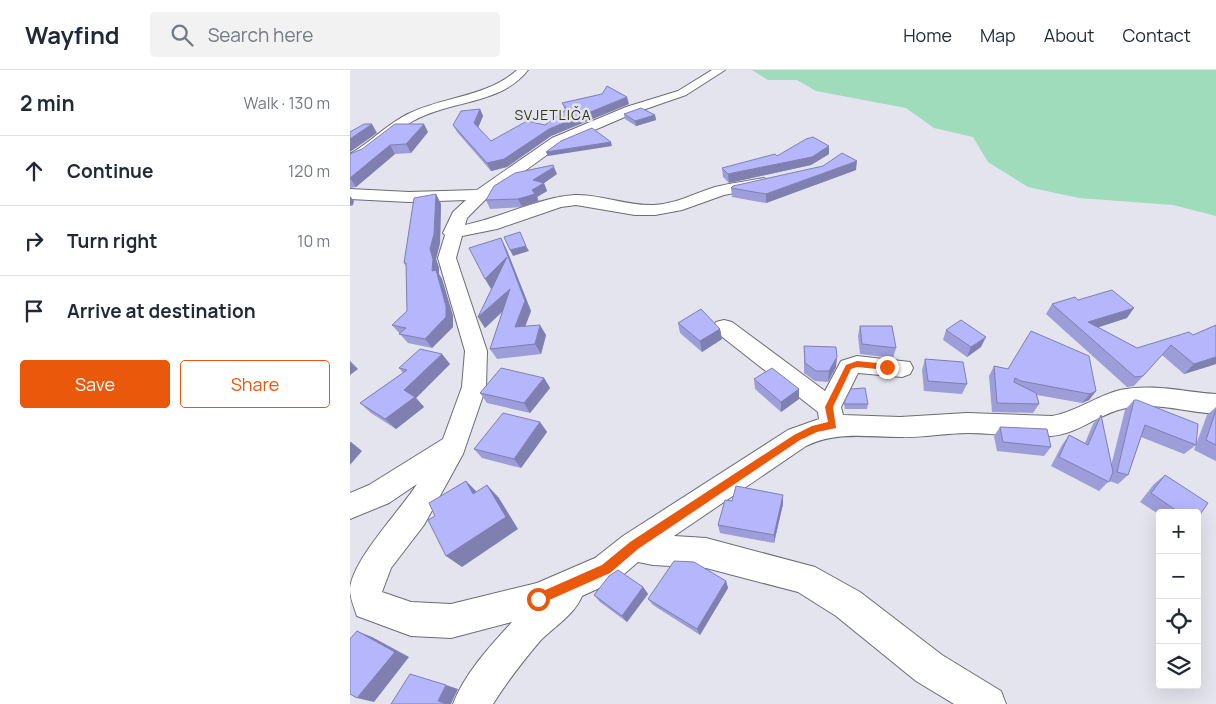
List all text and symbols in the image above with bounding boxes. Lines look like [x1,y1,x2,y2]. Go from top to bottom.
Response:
search box [150,12,500,57]
text: Wayfind [25,18,120,51]
icon: search [168,21,196,49]
text: Search here [208,22,313,48]
text: Home [903,23,952,47]
text: Map [980,23,1016,47]
text: About [1044,23,1094,47]
text: Contact [1122,23,1191,47]
text: 2 min [20,89,75,117]
text: Walk · 130 m [244,92,330,114]
district label: SVJETLIČA [514,105,592,124]
icon: ahead [20,157,48,185]
text: Continue [67,158,153,184]
text: 120 m [288,160,330,182]
icon: right [20,227,48,255]
text: Turn right [67,228,157,254]
text: 10 m [297,230,330,252]
icon: arrive [20,297,48,325]
text: Arrive at destination [67,298,256,324]
route end [876,356,899,379]
button: Save [20,360,170,408]
button: Share [180,360,330,408]
map controls [1156,509,1201,689]
button: + [1156,509,1201,554]
button: − [1156,554,1201,599]
route start [527,588,550,611]
button: locate [1156,599,1201,644]
button: layers [1156,644,1201,689]

